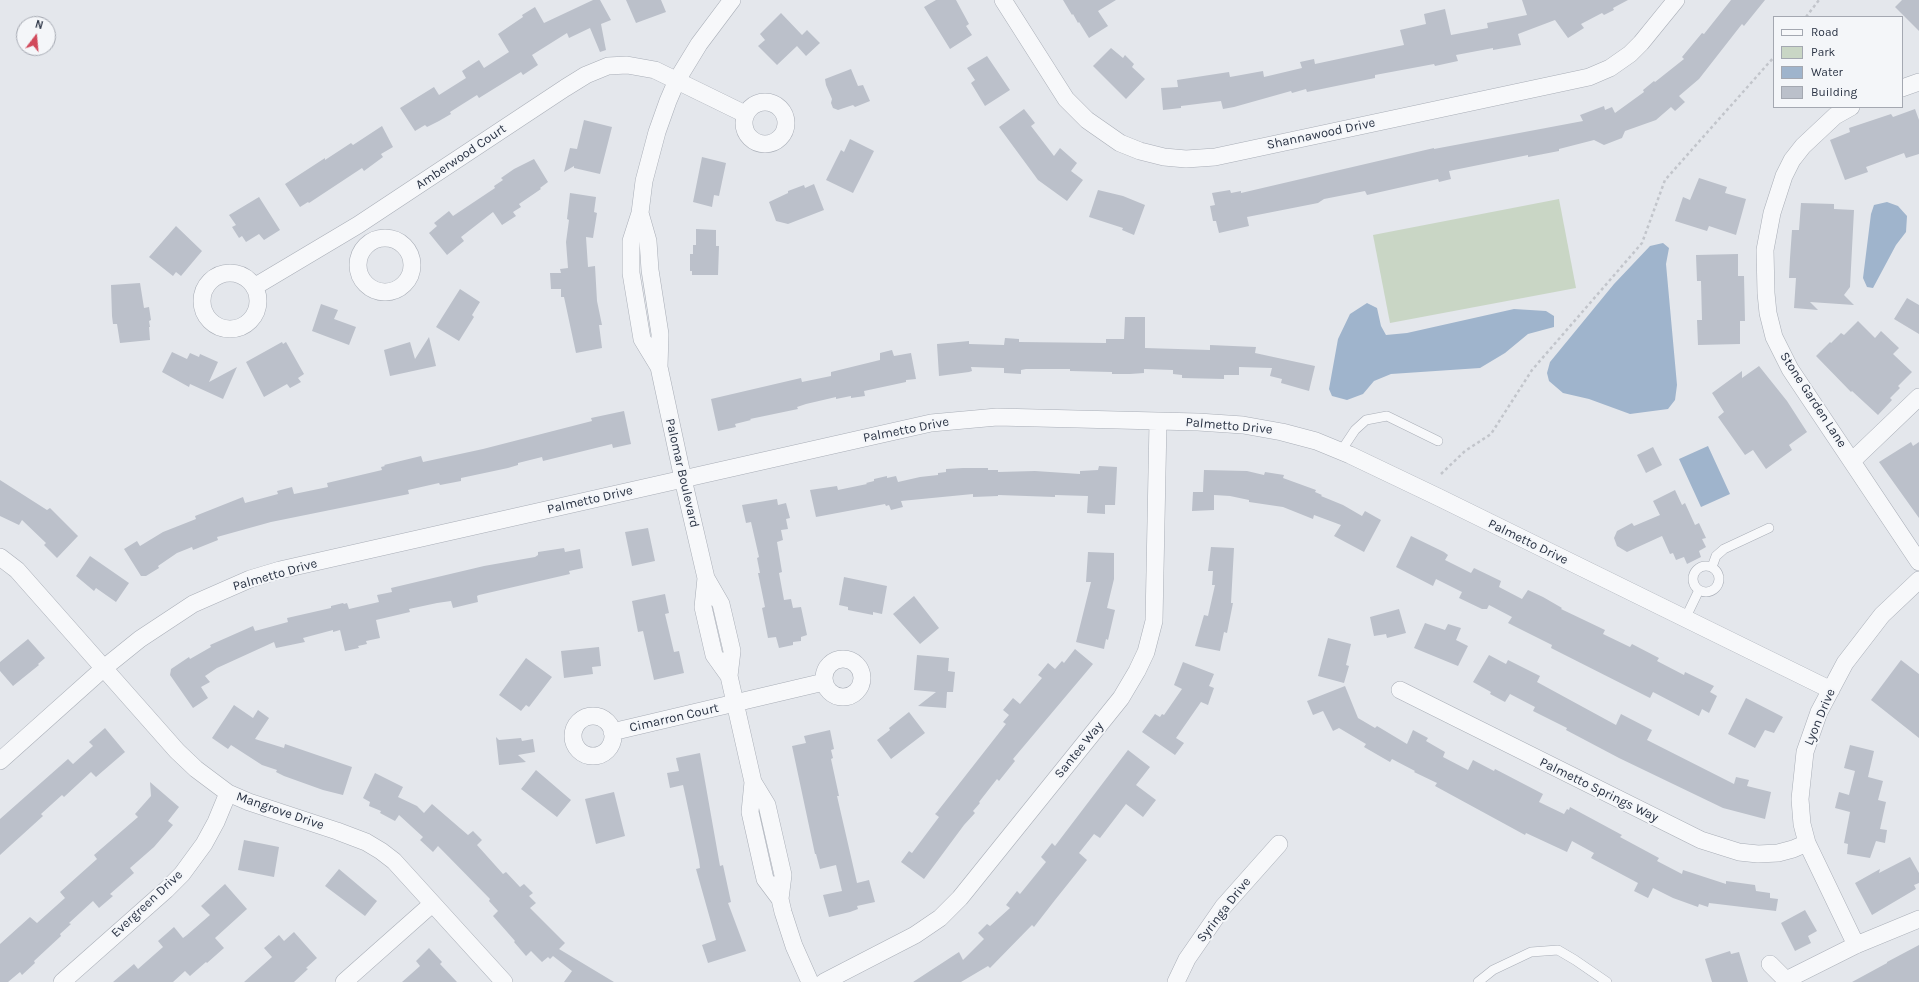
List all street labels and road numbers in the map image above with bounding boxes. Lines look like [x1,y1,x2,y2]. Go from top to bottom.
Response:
street label: Shannawood Drive [1265,115,1377,153]
street label: Amberwood Court [413,121,509,193]
street label: Stone Garden Lane [1776,349,1850,451]
street label: Palmetto Drive [862,414,950,446]
street label: Palmetto Drive [1185,414,1273,438]
street label: Palomar Boulevard [662,417,702,529]
street label: Palmetto Drive [546,483,634,517]
street label: Palmetto Drive [1485,516,1571,568]
street label: Palmetto Drive [231,555,319,595]
street label: Lyon Drive [1801,686,1839,748]
street label: Cimarron Court [628,700,720,736]
street label: Santee Way [1051,718,1107,782]
street label: Palmetto Springs Way [1537,754,1661,826]
street label: Mangrove Drive [234,789,326,833]
street label: Evergreen Drive [108,867,186,941]
street label: Syringa Drive [1194,874,1254,946]

